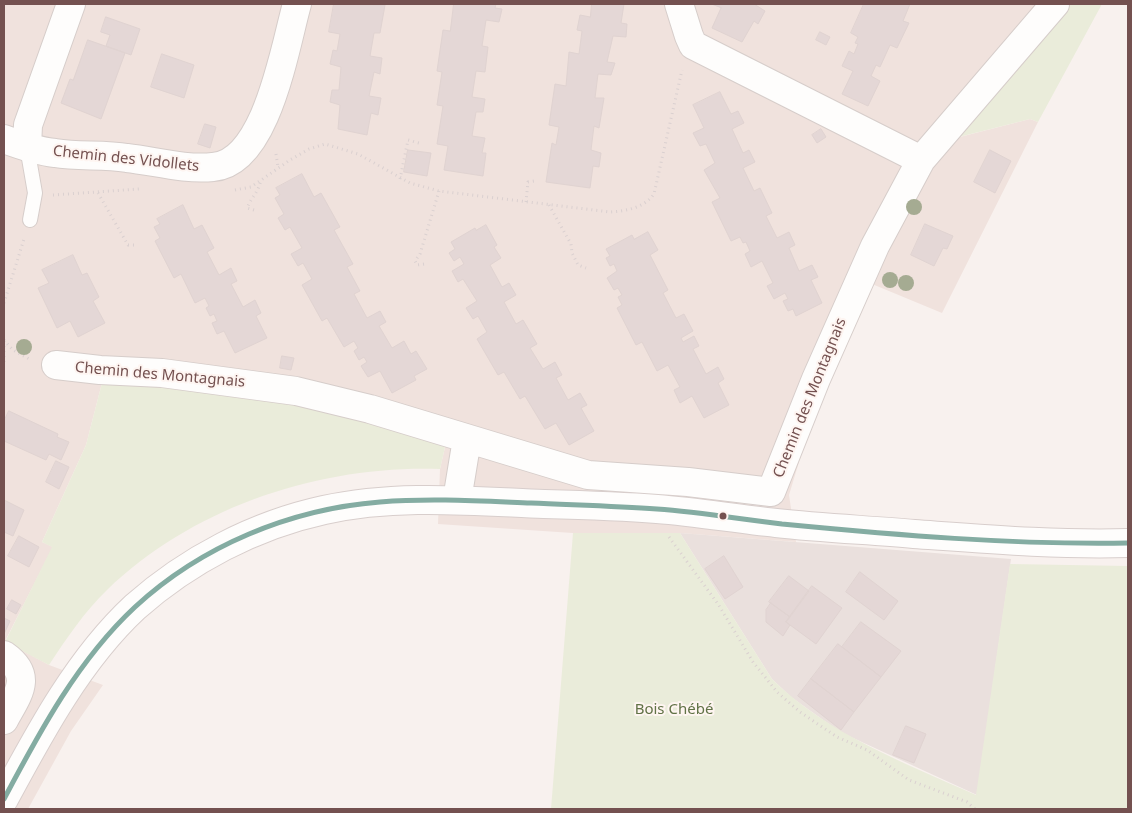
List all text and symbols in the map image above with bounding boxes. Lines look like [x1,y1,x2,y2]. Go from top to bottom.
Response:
street label: Chemin des Vidollets [52,142,200,176]
street label: Chemin des Montagnais [770,315,850,481]
street label: Chemin des Montagnais [74,359,246,391]
unlabelled marker [718,511,728,521]
park label: Bois Chébé [635,701,713,719]

